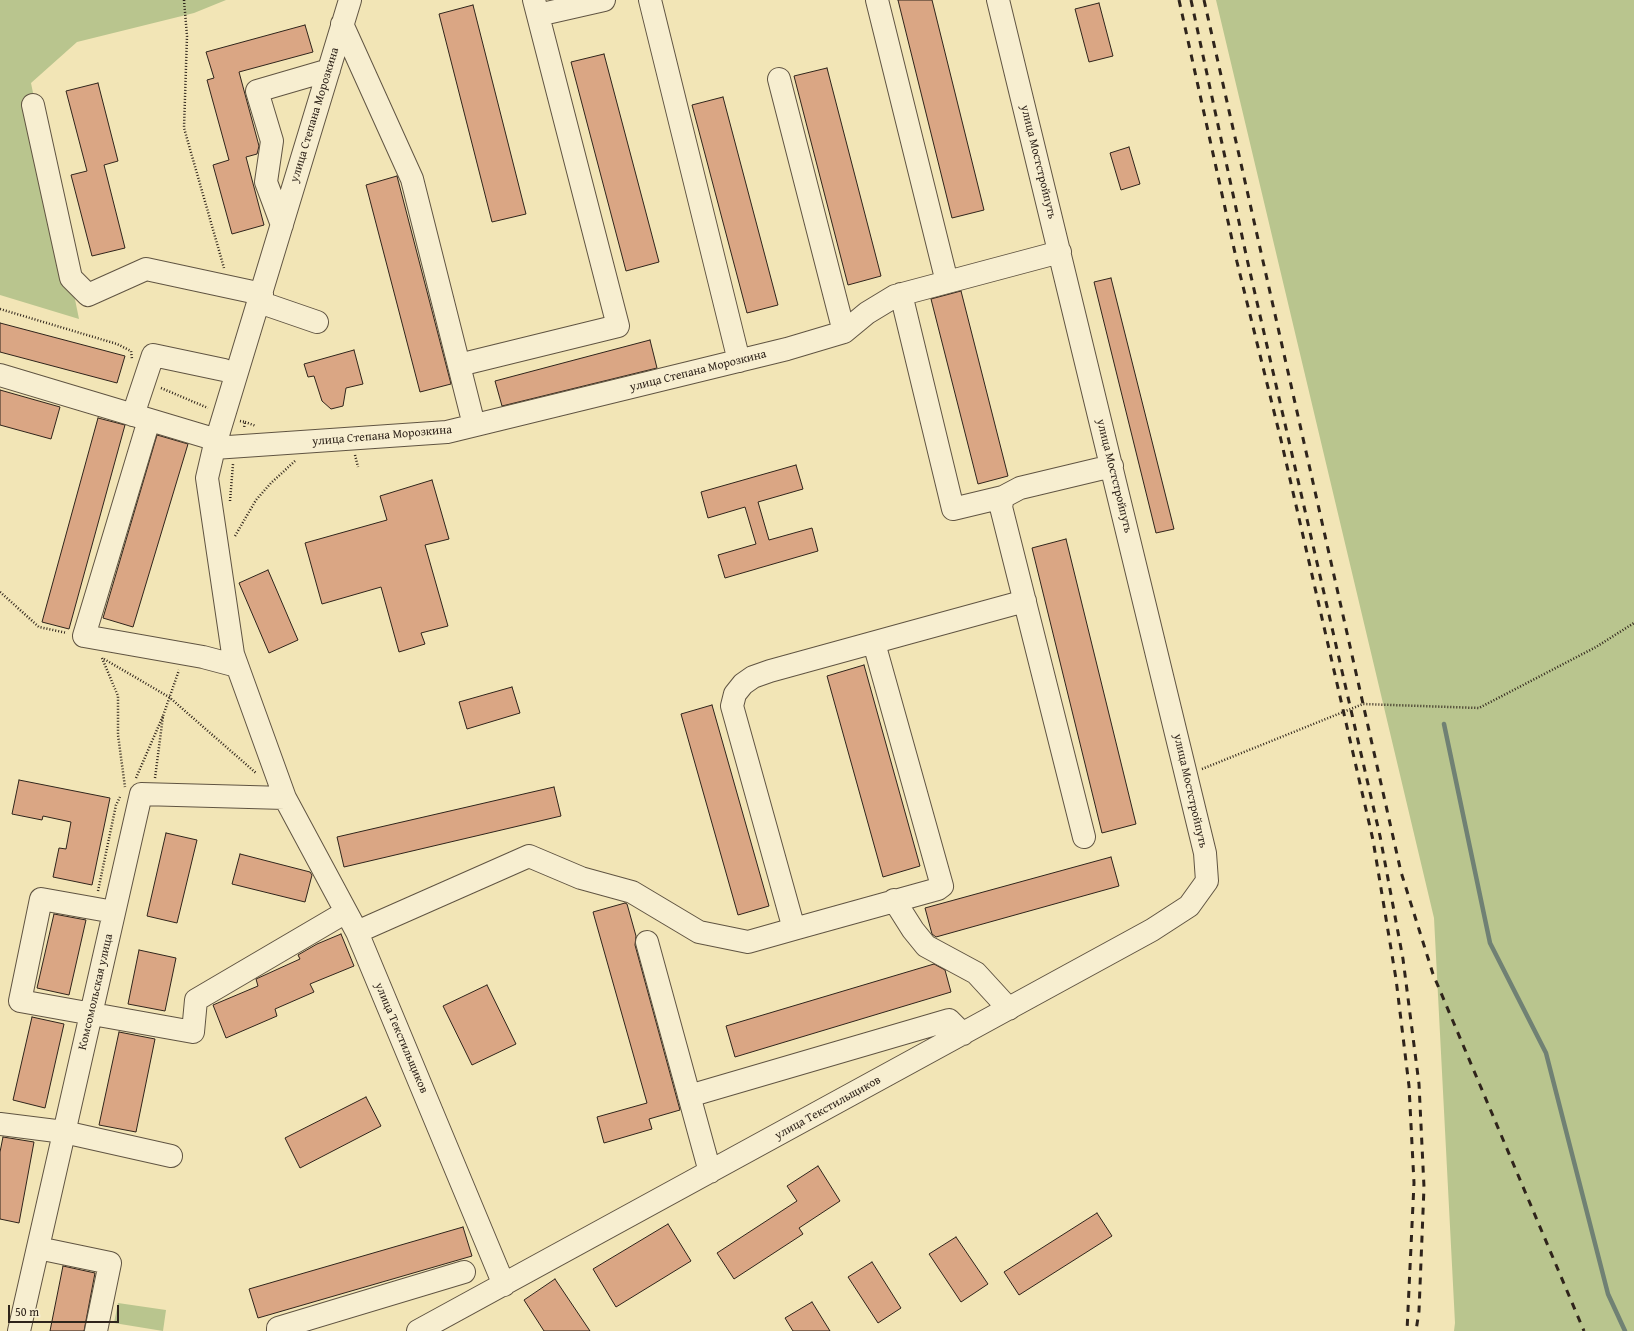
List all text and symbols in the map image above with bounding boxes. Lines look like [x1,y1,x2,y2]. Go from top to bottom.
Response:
street label: улица Степана Морозкина [288,46,342,184]
street label: улица Мостстройпуть [1017,104,1059,220]
street label: улица Степана Морозкина [628,347,768,395]
street label: улица Мостстройпуть [1093,418,1135,534]
street label: улица Степана Морозкина [312,423,452,449]
street label: улица Мостстройпуть [1170,732,1210,850]
street label: Комсомольская улица [76,932,116,1052]
street label: улица Текстильщиков [371,980,431,1096]
street label: улица Текстильщиков [773,1073,883,1143]
scale bar [10,1297,121,1323]
text: 50 m [15,1303,39,1320]

